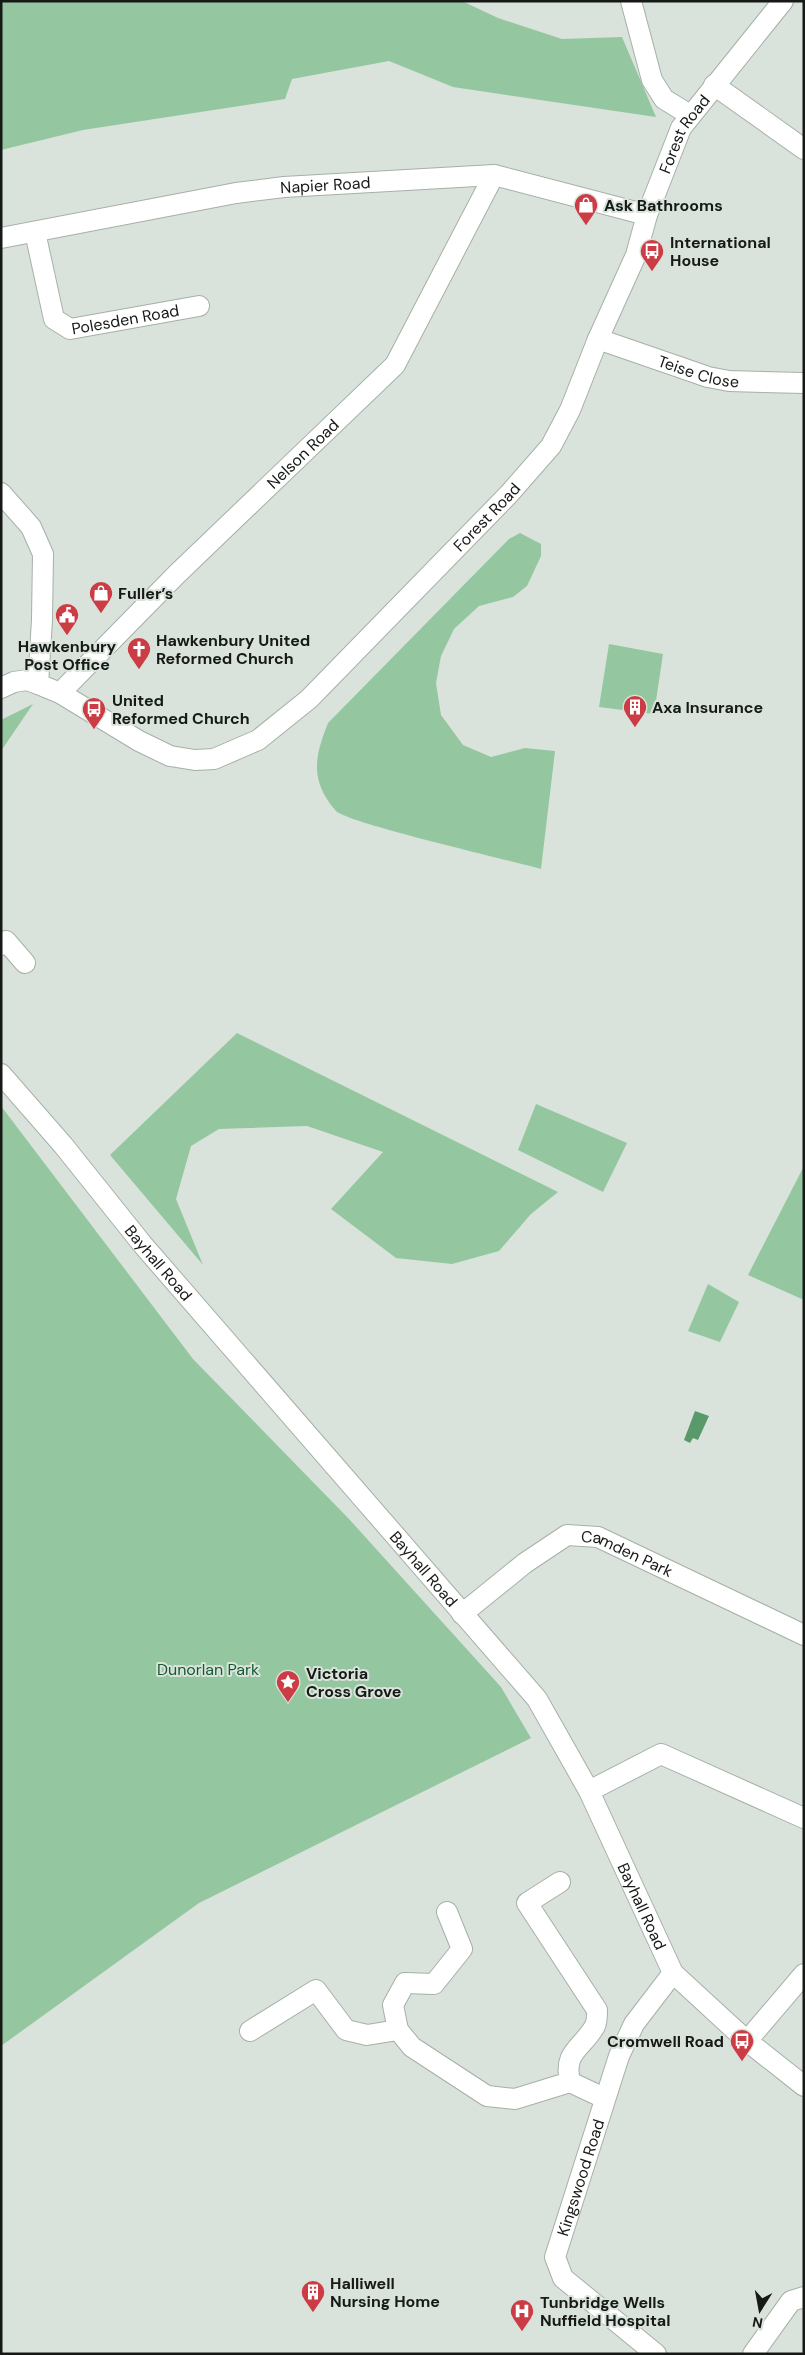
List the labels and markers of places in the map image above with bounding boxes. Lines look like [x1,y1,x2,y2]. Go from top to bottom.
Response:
shop icon: Ask Bathrooms [573,192,599,226]
place label: Ask Bathrooms [604,195,723,216]
place label: International House [670,232,771,271]
bus stop icon: International House [639,238,665,272]
shop icon: Fuller’s [88,580,114,614]
place label: Fuller’s [118,583,173,604]
public building icon: Hawkenbury Post Office [54,602,80,636]
place label: Hawkenbury United Reformed Church [156,630,310,669]
place label: Hawkenbury Post Office [18,636,117,675]
church icon: Hawkenbury United Reformed Church [126,636,152,670]
place label: United Reformed Church [112,690,250,729]
building icon: Axa Insurance [622,694,648,728]
bus stop icon: United Reformed Church [81,696,107,730]
place label: Axa Insurance [652,697,763,718]
place label: Victoria Cross Grove [306,1663,401,1702]
place icon: Victoria Cross Grove [275,1669,301,1703]
bus stop icon: Cromwell Road [729,2028,755,2062]
place label: Cromwell Road [607,2031,724,2052]
place label: Halliwell Nursing Home [330,2273,440,2312]
building icon: Halliwell Nursing Home [300,2279,326,2313]
place label: Tunbridge Wells Nuffield Hospital [540,2292,671,2331]
hospital icon: Tunbridge Wells Nuffield Hospital [509,2298,535,2332]

